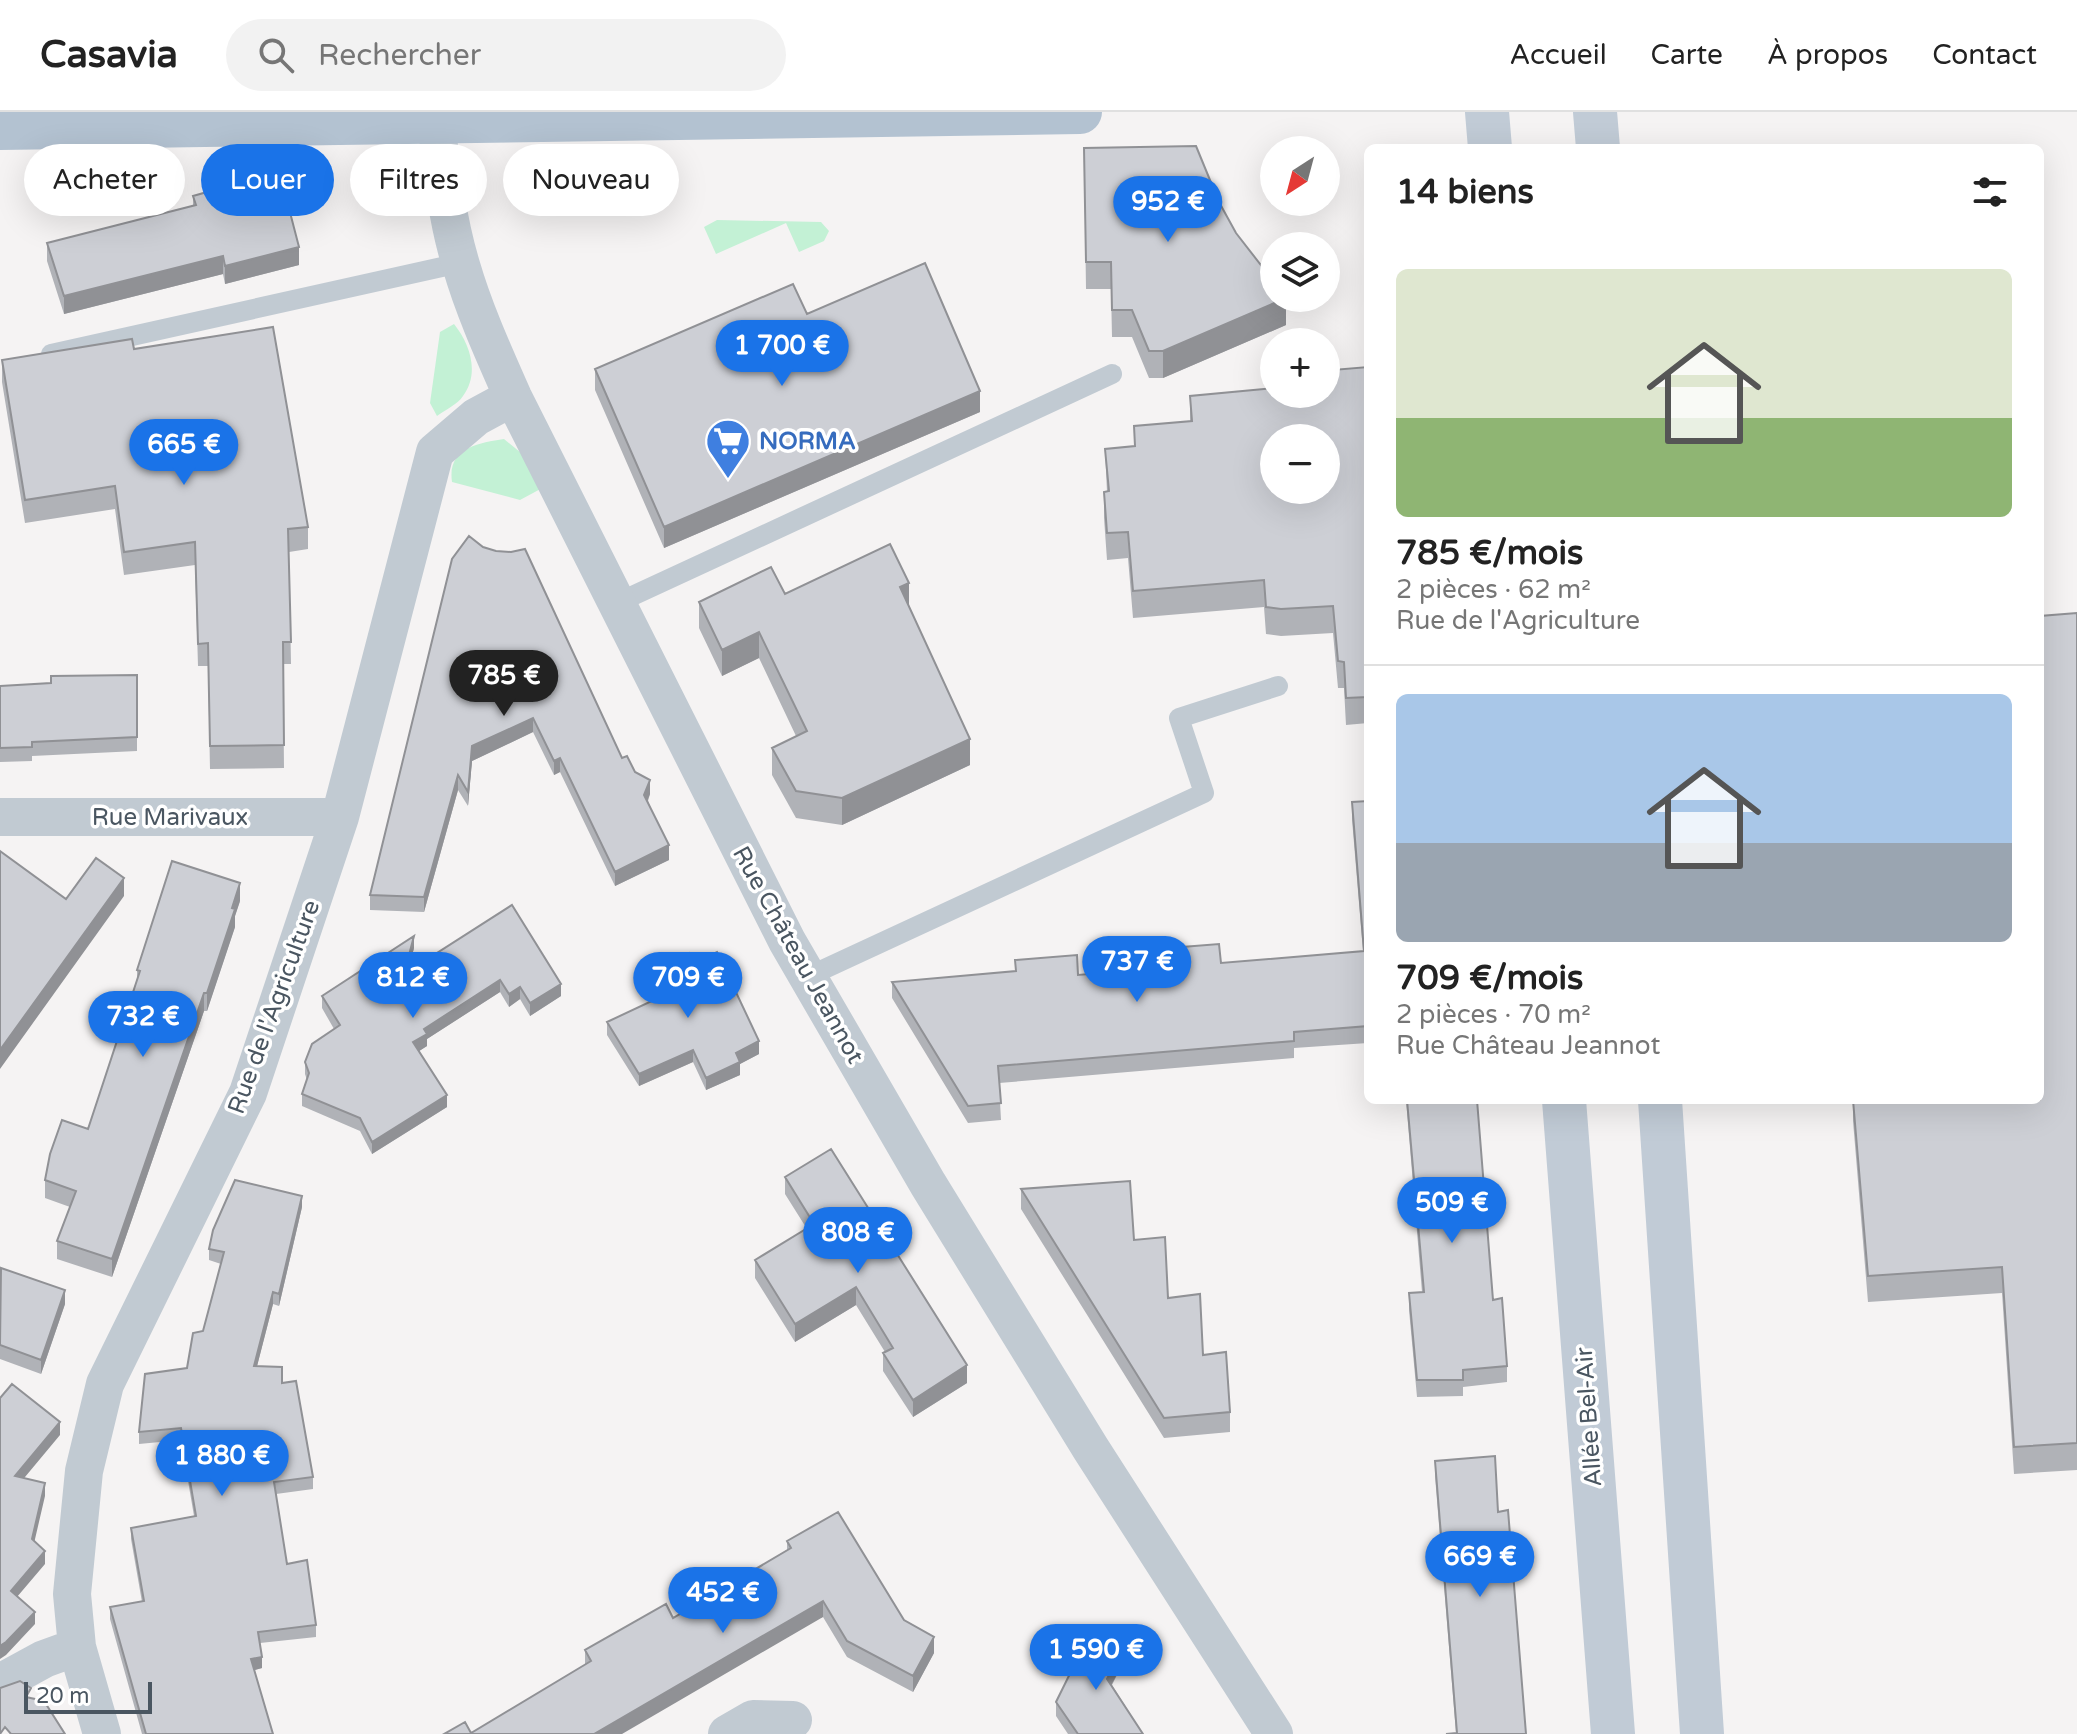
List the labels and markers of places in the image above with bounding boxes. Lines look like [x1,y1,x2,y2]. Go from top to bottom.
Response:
pin: 952 € [1112,176,1224,244]
pin: 1 700 € [708,320,856,388]
supermarket icon: NORMA [704,417,752,480]
pin: 665 € [128,419,240,487]
place label: NORMA [759,427,856,456]
pin: 785 € [448,650,560,718]
pin: 737 € [1081,936,1193,1004]
pin: 812 € [357,952,469,1020]
pin: 709 € [632,952,744,1020]
pin: 732 € [87,991,199,1059]
pin: 509 € [1396,1177,1508,1245]
pin: 808 € [802,1207,914,1275]
pin: 1 880 € [148,1430,296,1498]
pin: 669 € [1424,1531,1536,1599]
pin: 452 € [667,1567,779,1635]
pin: 1 590 € [1022,1624,1170,1692]

